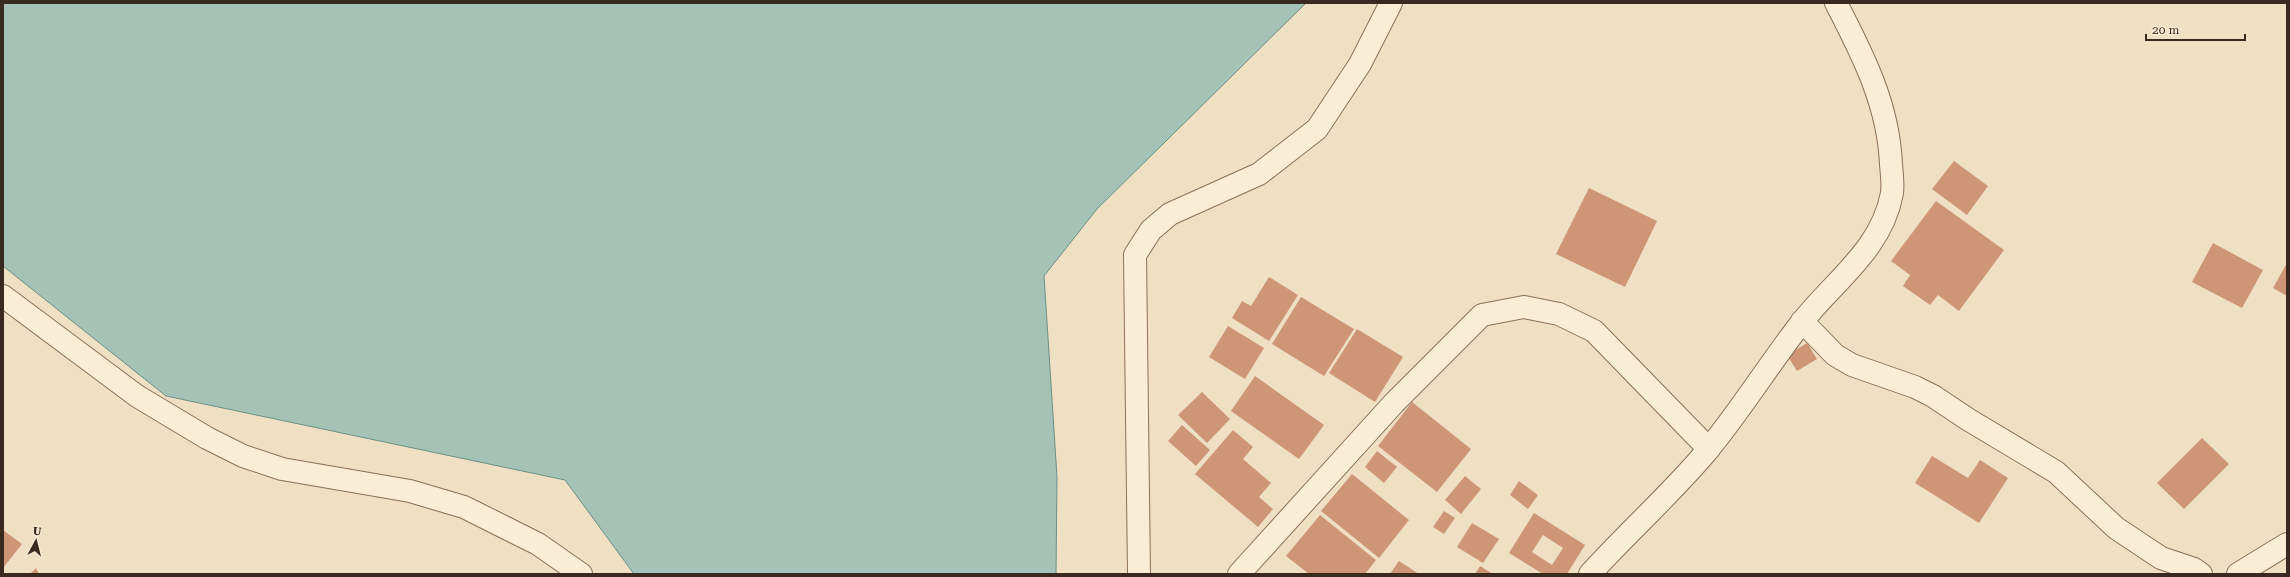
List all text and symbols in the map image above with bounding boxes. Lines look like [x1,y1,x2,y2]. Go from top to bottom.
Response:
scale bar [2146,16,2245,42]
text: 20 m [2152,23,2179,37]
north arrow [16,521,56,561]
text: U [32,525,43,539]

